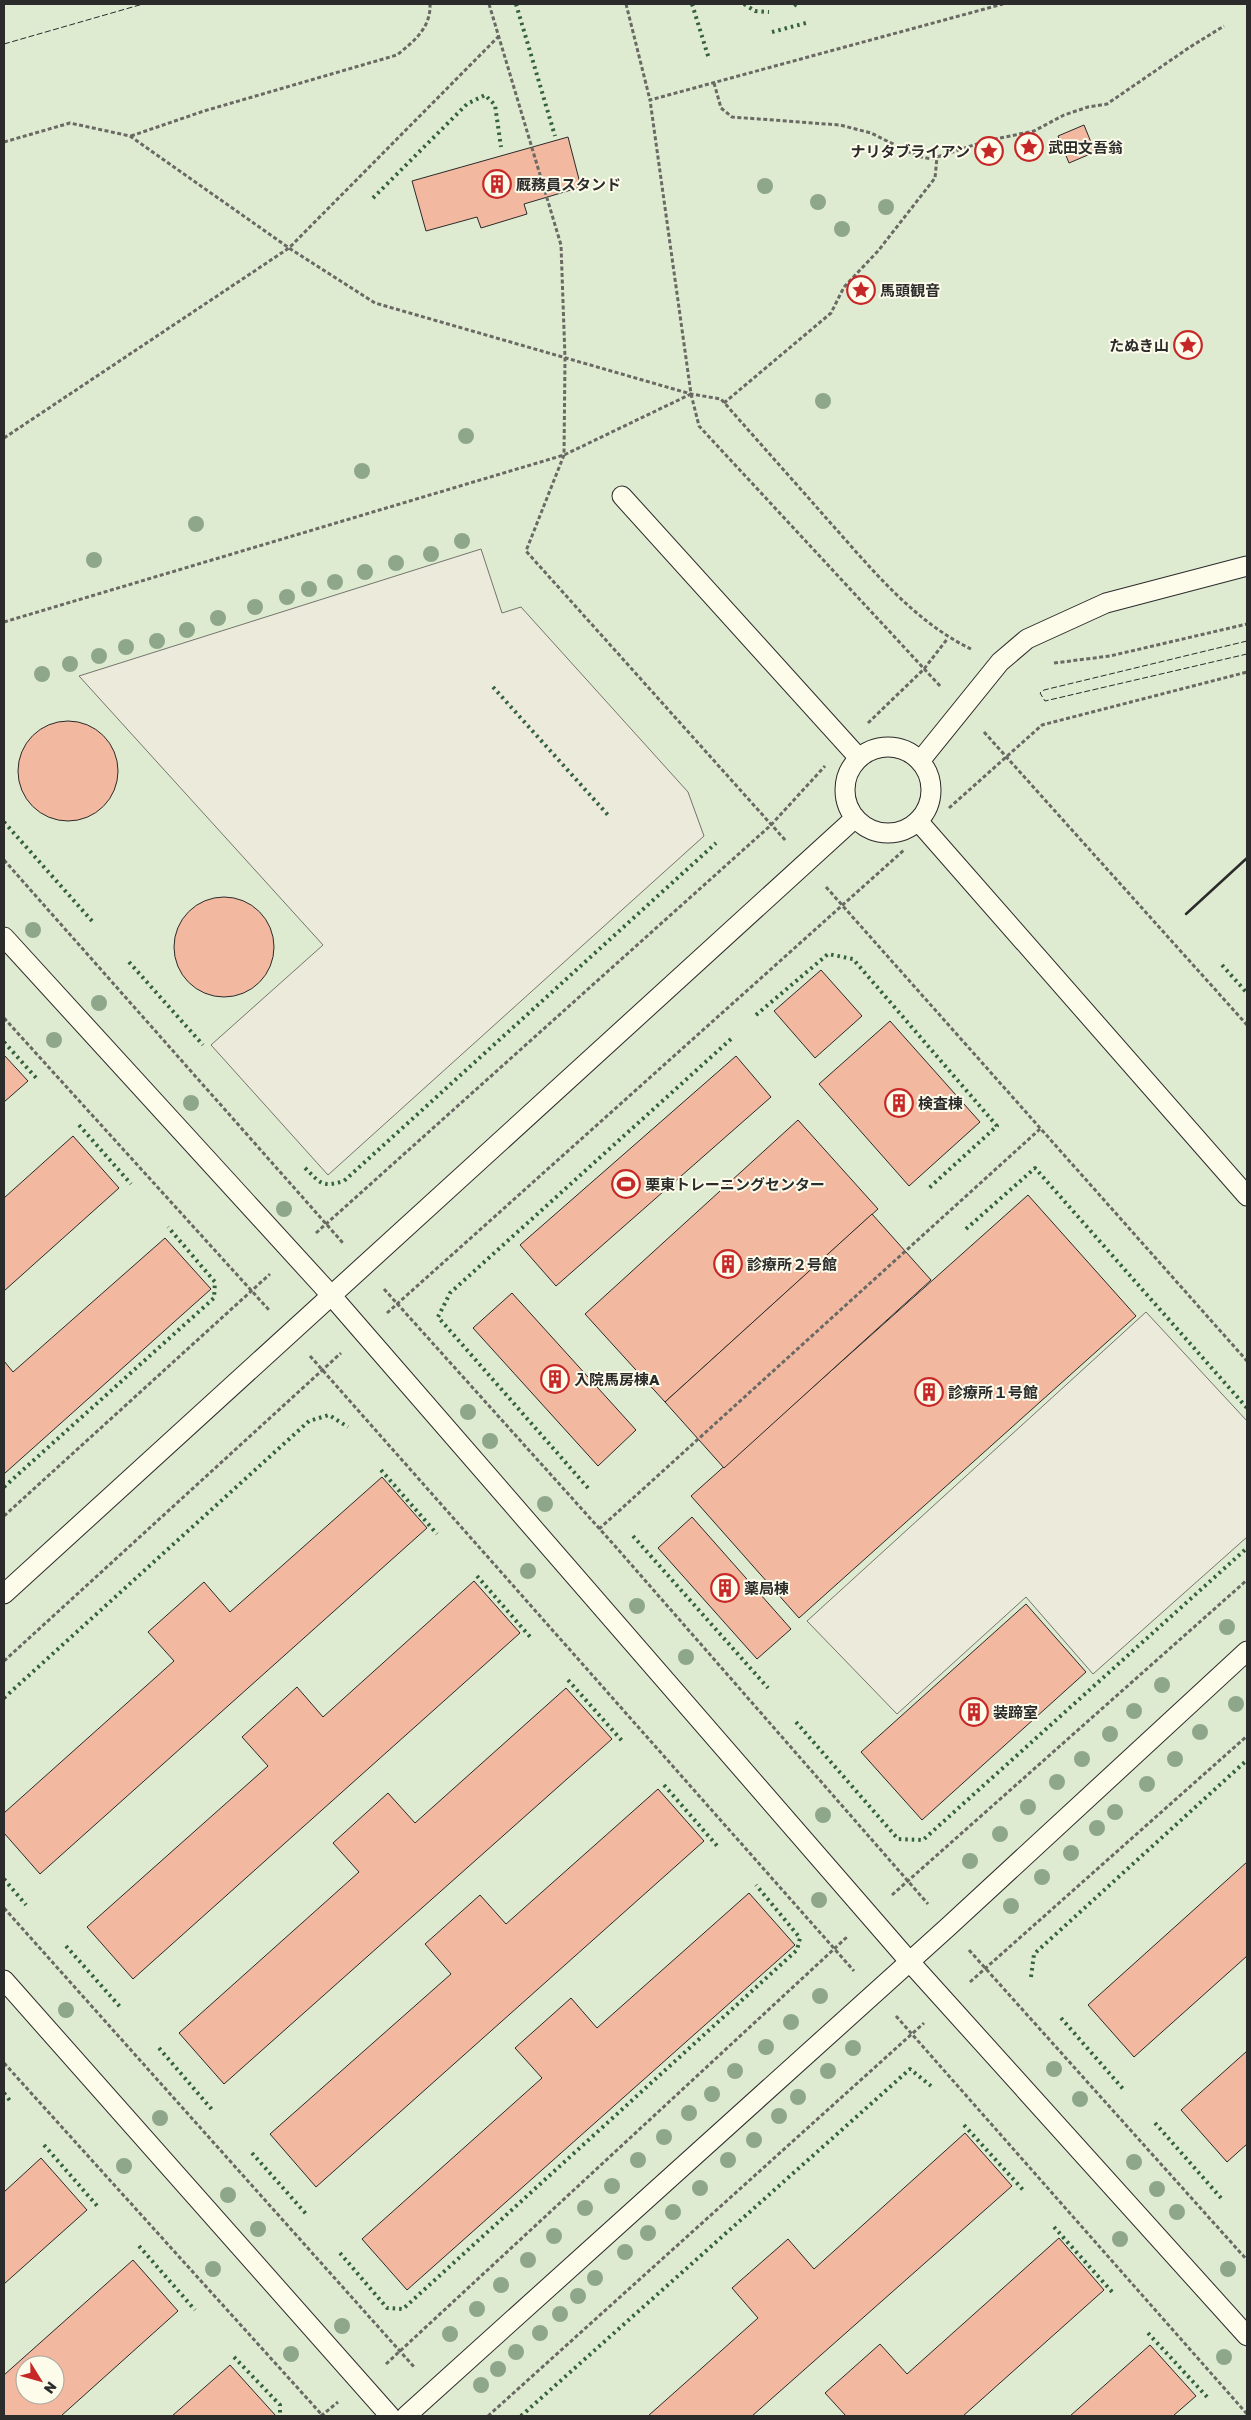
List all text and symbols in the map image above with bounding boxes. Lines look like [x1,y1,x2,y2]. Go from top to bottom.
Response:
place icon: 武田文吾翁 [1014,132,1044,162]
place icon: ナリタブライアン [974,136,1004,166]
place label: 武田文吾翁 [1048,138,1123,156]
place label: ナリタブライアン [851,142,970,160]
building icon: 厩務員スタンド [482,169,512,199]
place label: 厩務員スタンド [516,175,621,193]
place icon: 馬頭観音 [846,275,876,305]
place label: 馬頭観音 [880,281,940,299]
place icon: たぬき山 [1173,330,1203,360]
place label: たぬき山 [1109,336,1169,354]
building icon: 検査棟 [884,1088,914,1118]
place label: 検査棟 [918,1094,963,1112]
sports icon: 栗東トレーニングセンター [611,1169,641,1199]
place label: 栗東トレーニングセンター [645,1175,825,1193]
building icon: 診療所２号館 [713,1249,743,1279]
place label: 診療所２号館 [747,1255,837,1273]
building icon: 入院馬房棟A [540,1364,570,1394]
place label: 入院馬房棟A [574,1370,660,1388]
building icon: 診療所１号館 [914,1377,944,1407]
place label: 診療所１号館 [948,1383,1038,1401]
building icon: 薬局棟 [710,1573,740,1603]
place label: 薬局棟 [744,1579,789,1597]
building icon: 装蹄室 [959,1697,989,1727]
place label: 装蹄室 [993,1703,1038,1721]
north arrow [15,2355,65,2405]
text: N [41,2379,61,2397]

